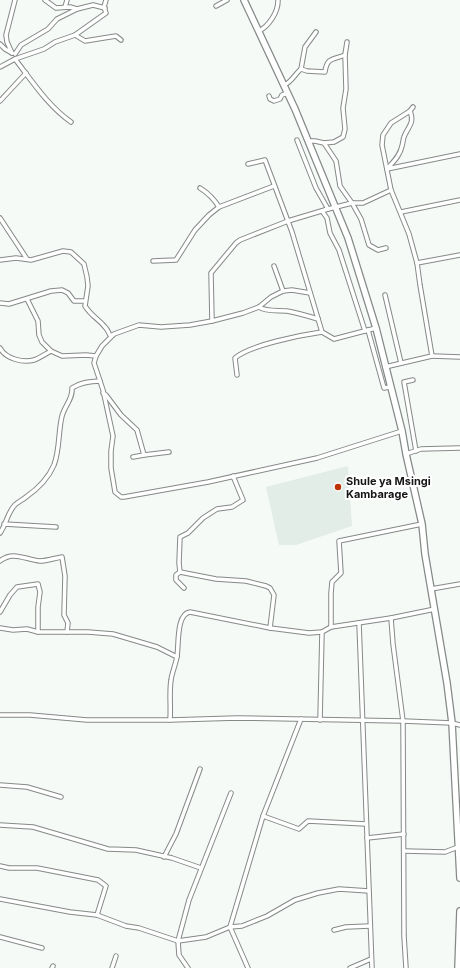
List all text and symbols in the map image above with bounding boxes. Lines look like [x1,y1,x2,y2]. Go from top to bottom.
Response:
place label: Shule ya Msingi Kambarage [346,474,431,501]
marker: Shule ya Msingi Kambarage [333,482,343,492]

